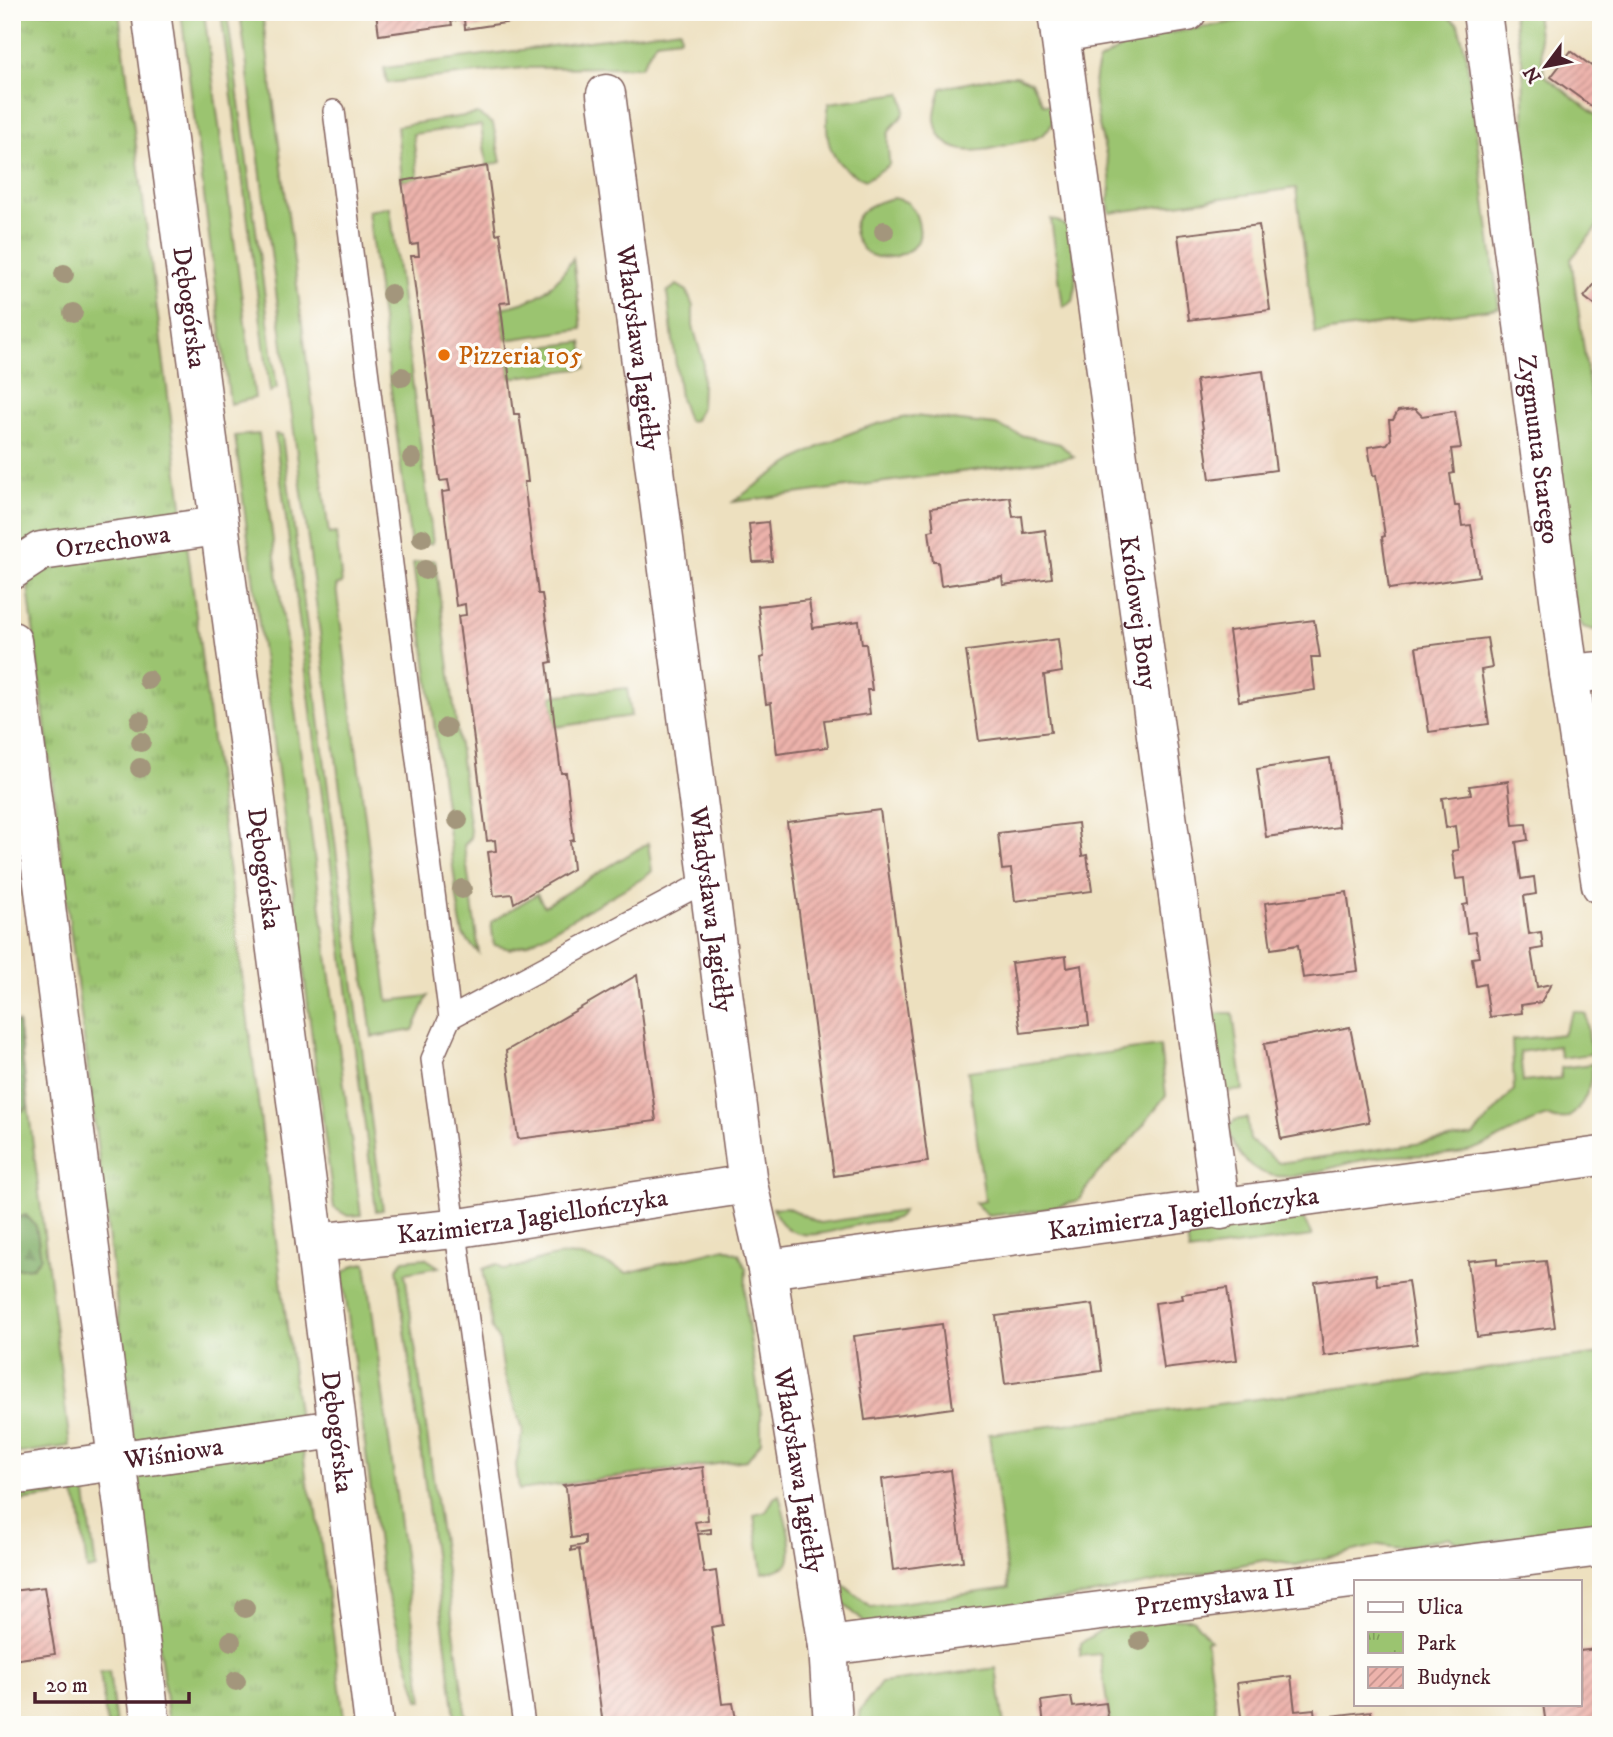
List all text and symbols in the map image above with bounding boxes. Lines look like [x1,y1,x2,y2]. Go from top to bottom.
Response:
north arrow [1512,32,1582,102]
text: N [1519,61,1547,87]
street label: Władysława Jagiełły [608,242,667,454]
street label: Dębogórska [164,245,213,370]
place label: Pizzeria 105 [458,340,583,373]
marker: Pizzeria 105 [436,347,452,363]
street label: Zygmunta Starego [1509,353,1567,546]
street label: Orzechowa [53,518,172,567]
street label: Królowej Bony [1111,534,1165,692]
street label: Władysława Jagiełły [681,803,741,1015]
street label: Dębogórska [239,806,288,932]
street label: Kazimierza Jagiellończyka [1046,1179,1321,1249]
street label: Kazimierza Jagiellończyka [396,1181,670,1253]
street label: Władysława Jagiełły [765,1364,831,1576]
street label: Dębogórska [313,1369,360,1495]
street label: Wiśniowa [121,1431,225,1478]
street label: Przemysława II [1133,1571,1297,1625]
legend [1354,1580,1582,1706]
text: Ulica [1417,1595,1463,1621]
text: Park [1417,1631,1457,1657]
scale bar [35,1660,189,1704]
text: Budynek [1417,1665,1491,1691]
text: 20 m [46,1673,88,1699]

